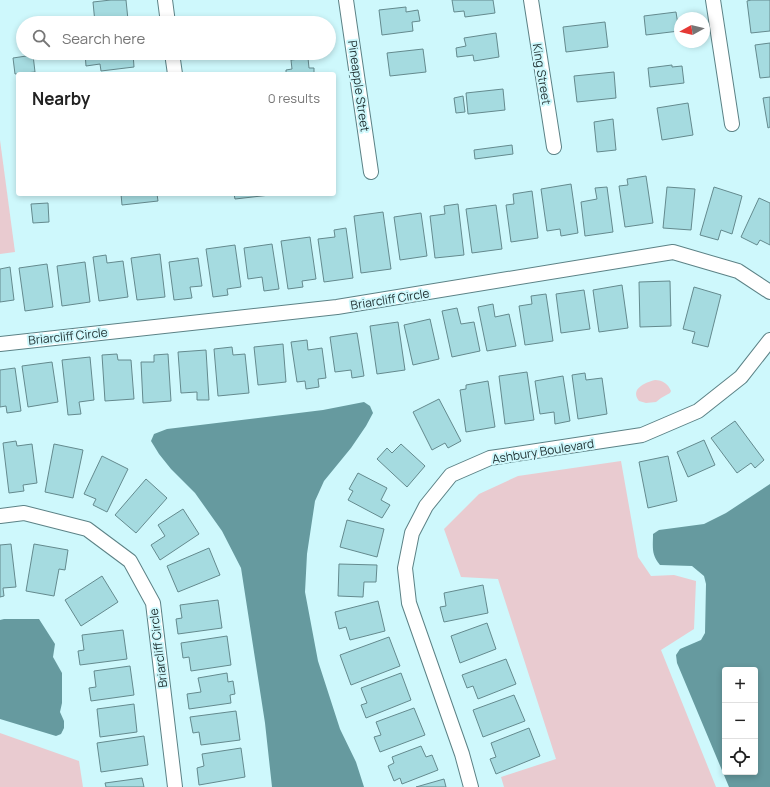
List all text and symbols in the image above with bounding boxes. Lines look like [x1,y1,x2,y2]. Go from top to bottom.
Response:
north arrow [674,12,710,48]
search box [16,16,336,60]
icon: search [30,27,52,49]
text: Search here [62,28,145,49]
street label: Pineapple Street [344,39,374,133]
street label: King Street [529,42,555,106]
text: Nearby [32,87,90,110]
text: 0 results [268,89,320,107]
street label: Briarcliff Circle [349,284,431,314]
street label: Briarcliff Circle [28,323,108,349]
street label: Ashbury Boulevard [491,435,595,467]
street label: Briarcliff Circle [145,607,171,689]
map controls [722,667,758,775]
button: + [722,667,758,703]
button: − [722,703,758,739]
button: locate [722,739,758,775]

